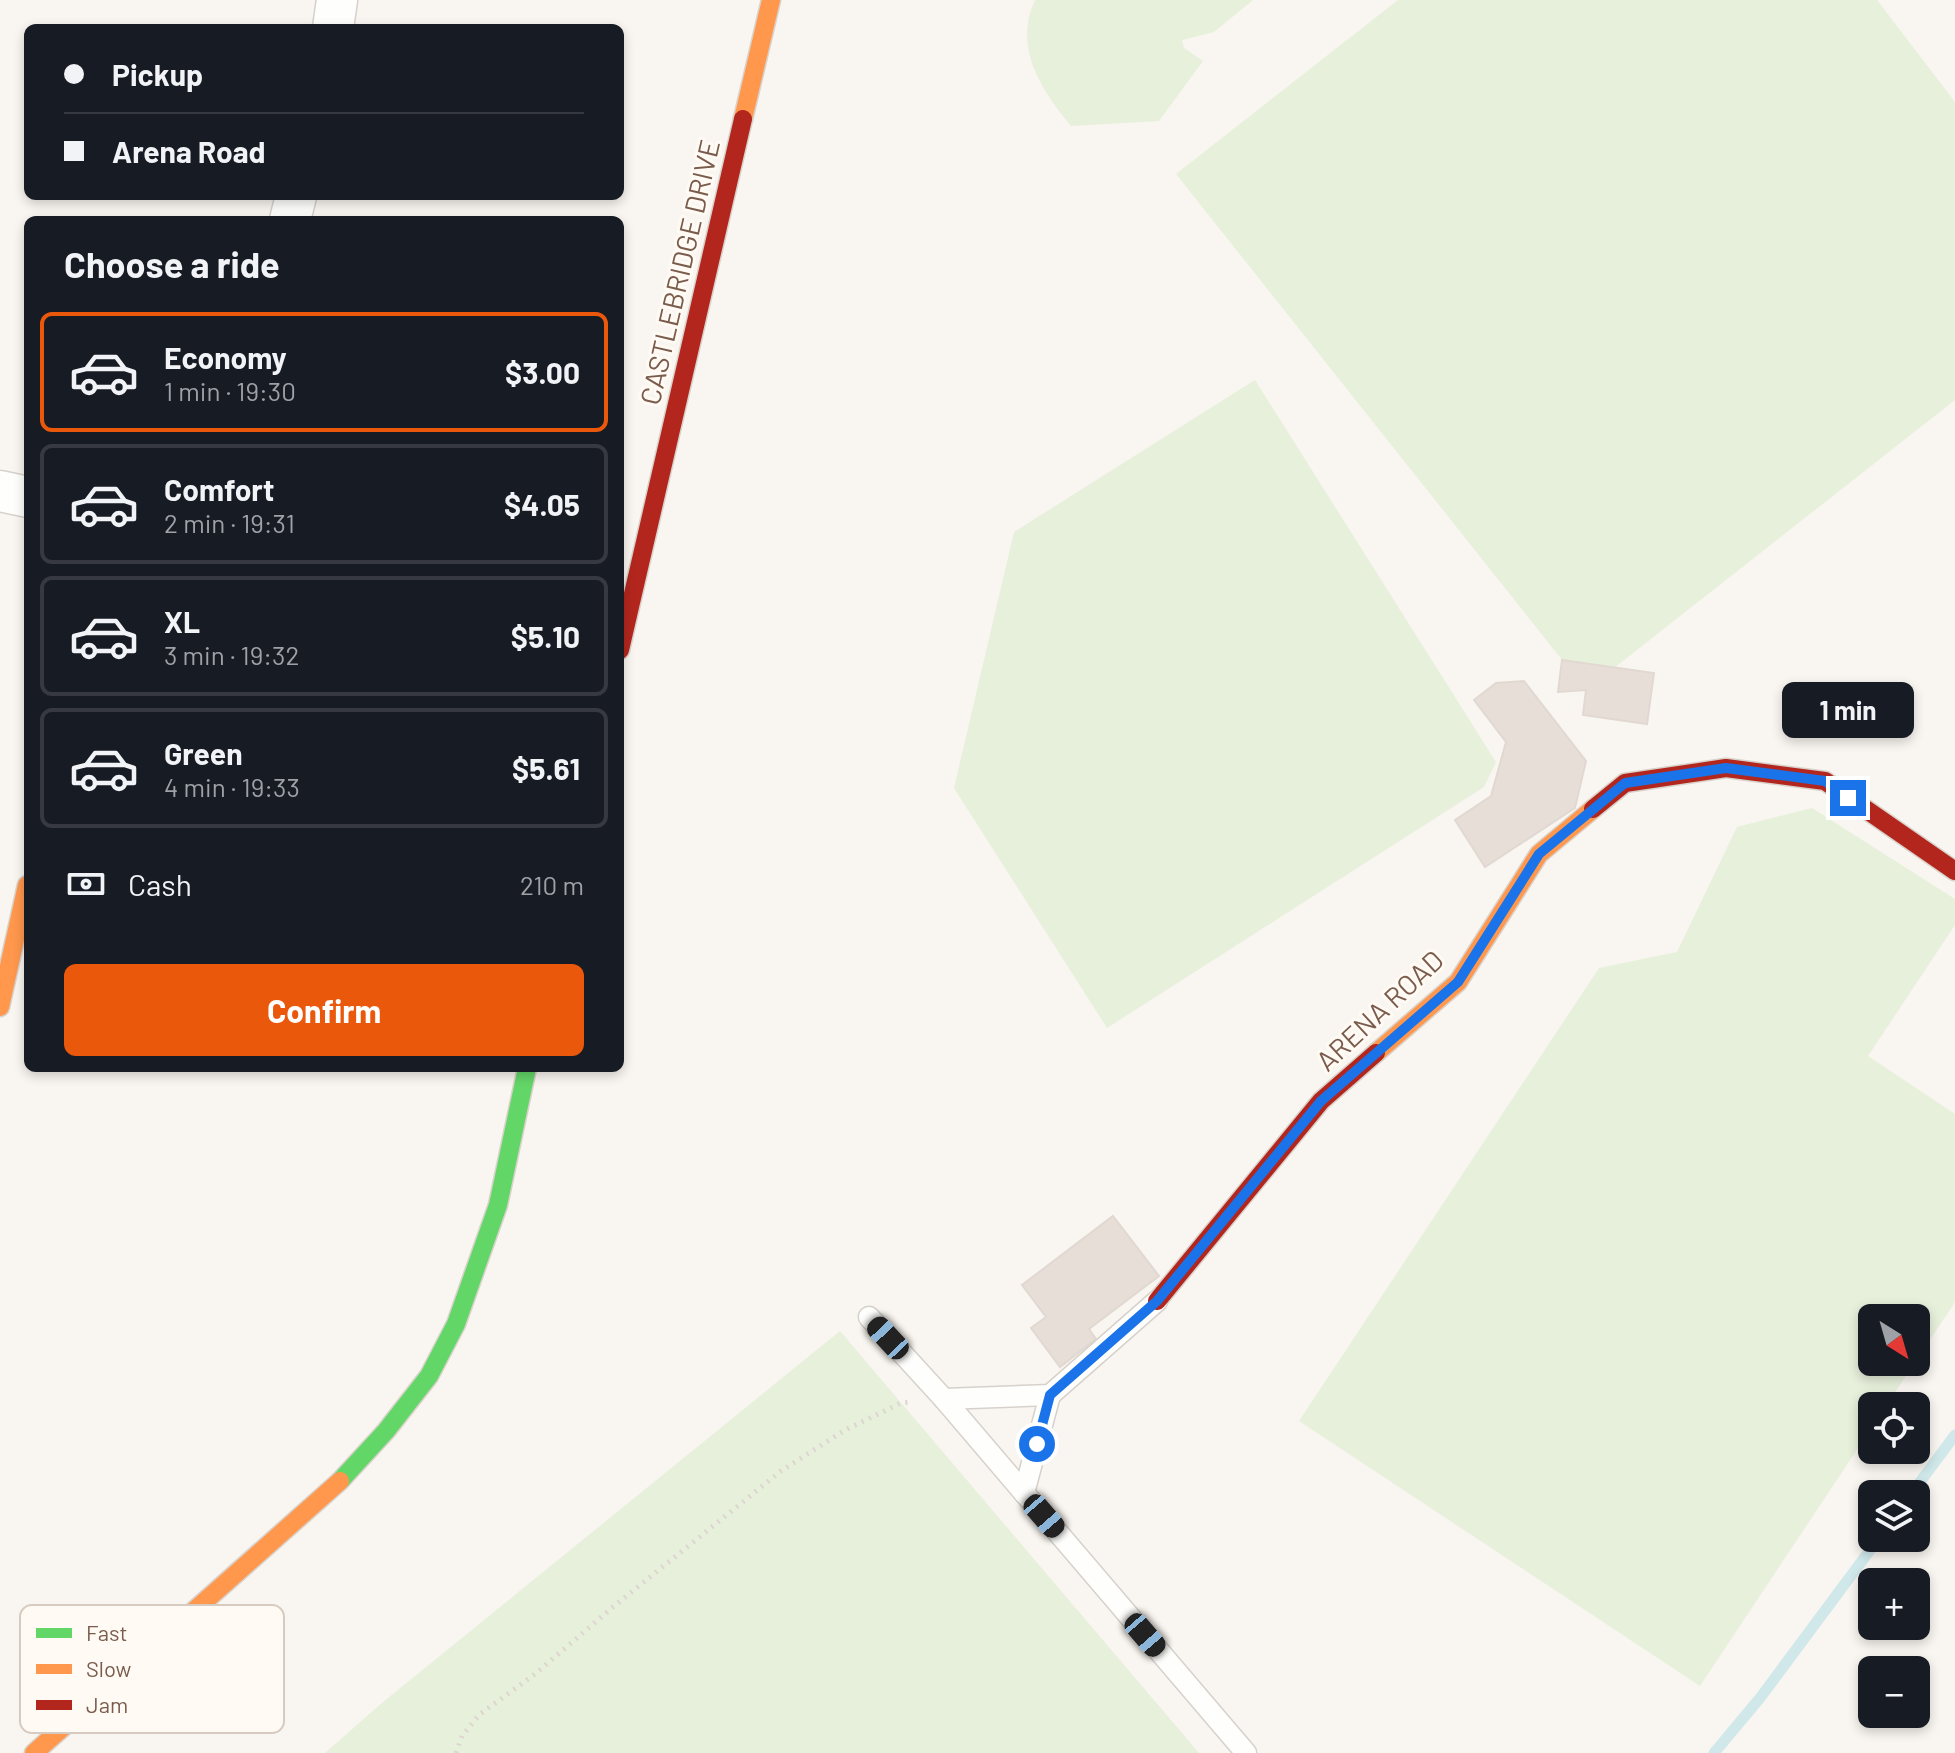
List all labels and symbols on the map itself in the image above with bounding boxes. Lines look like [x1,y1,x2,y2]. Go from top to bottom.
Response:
street label: CASTLEBRIDGE DRIVE [632,136,726,408]
callout: 1 min [1782,682,1914,738]
route end [1830,780,1866,816]
street label: ARENA ROAD [1308,943,1450,1077]
north arrow [1858,1304,1930,1376]
car [863,1312,913,1364]
route start [1019,1426,1055,1462]
car [1019,1490,1069,1542]
legend [20,1605,284,1733]
car [1120,1609,1170,1661]
text: Fast [86,1619,128,1645]
text: Slow [86,1655,131,1681]
text: Jam [86,1691,128,1717]

